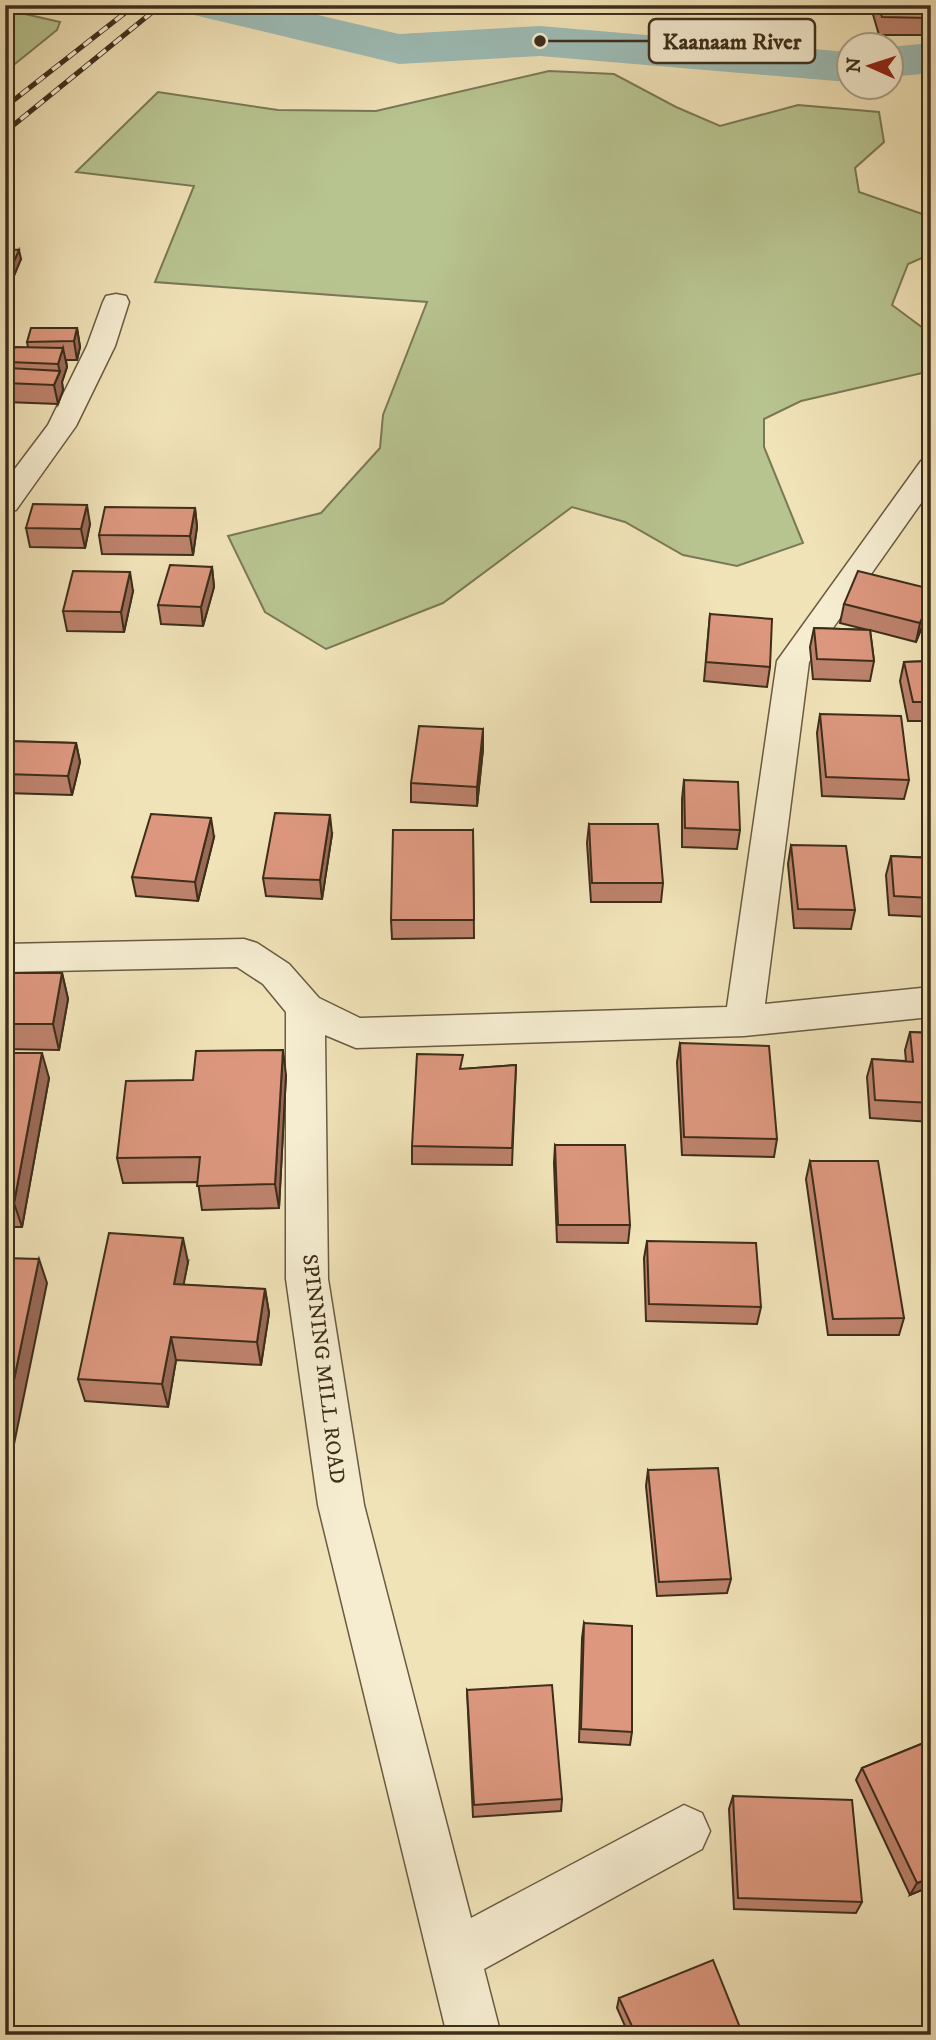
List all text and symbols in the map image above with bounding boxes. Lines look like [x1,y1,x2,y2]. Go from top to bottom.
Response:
callout: Kaanaam River [649,19,815,63]
text: Kaanaam River [663,28,802,57]
north arrow [834,32,904,102]
text: N [843,56,866,74]
street label: SPINNING MILL ROAD [296,1253,350,1485]

